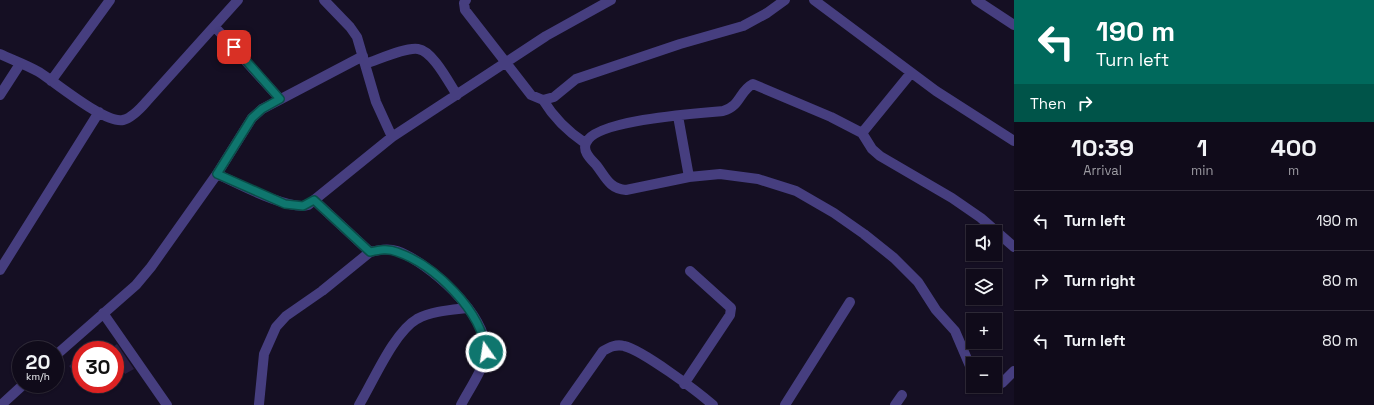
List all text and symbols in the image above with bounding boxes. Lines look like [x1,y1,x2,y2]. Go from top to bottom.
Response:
text: 190 m [1096,13,1175,49]
icon: left [1030,16,1082,68]
pin [217,30,251,64]
icon: arrive [223,36,245,58]
text: Turn left [1096,48,1169,71]
icon: right [1074,92,1096,114]
text: Then [1030,94,1066,113]
text: 10:39 [1071,132,1134,163]
text: 1 [1197,132,1208,163]
text: 400 [1271,132,1317,163]
text: Arrival [1083,162,1122,179]
text: min [1191,162,1213,179]
text: m [1288,162,1299,179]
icon: left [1030,210,1052,232]
text: Turn left [1064,211,1126,230]
text: 190 m [1316,211,1358,230]
map controls [966,225,1002,393]
button: sound [966,225,1002,261]
button: layers [966,269,1002,305]
icon: right [1030,270,1052,292]
text: Turn right [1064,271,1135,290]
text: 80 m [1322,271,1358,290]
button: + [966,313,1002,349]
icon: left [1030,330,1052,352]
position arrow [465,331,507,373]
text: Turn left [1064,331,1126,350]
text: 80 m [1322,331,1358,350]
speed limit sign: 30 [72,341,124,393]
text: 20 [26,349,50,375]
button: − [966,357,1002,393]
text: km/h [26,370,50,383]

